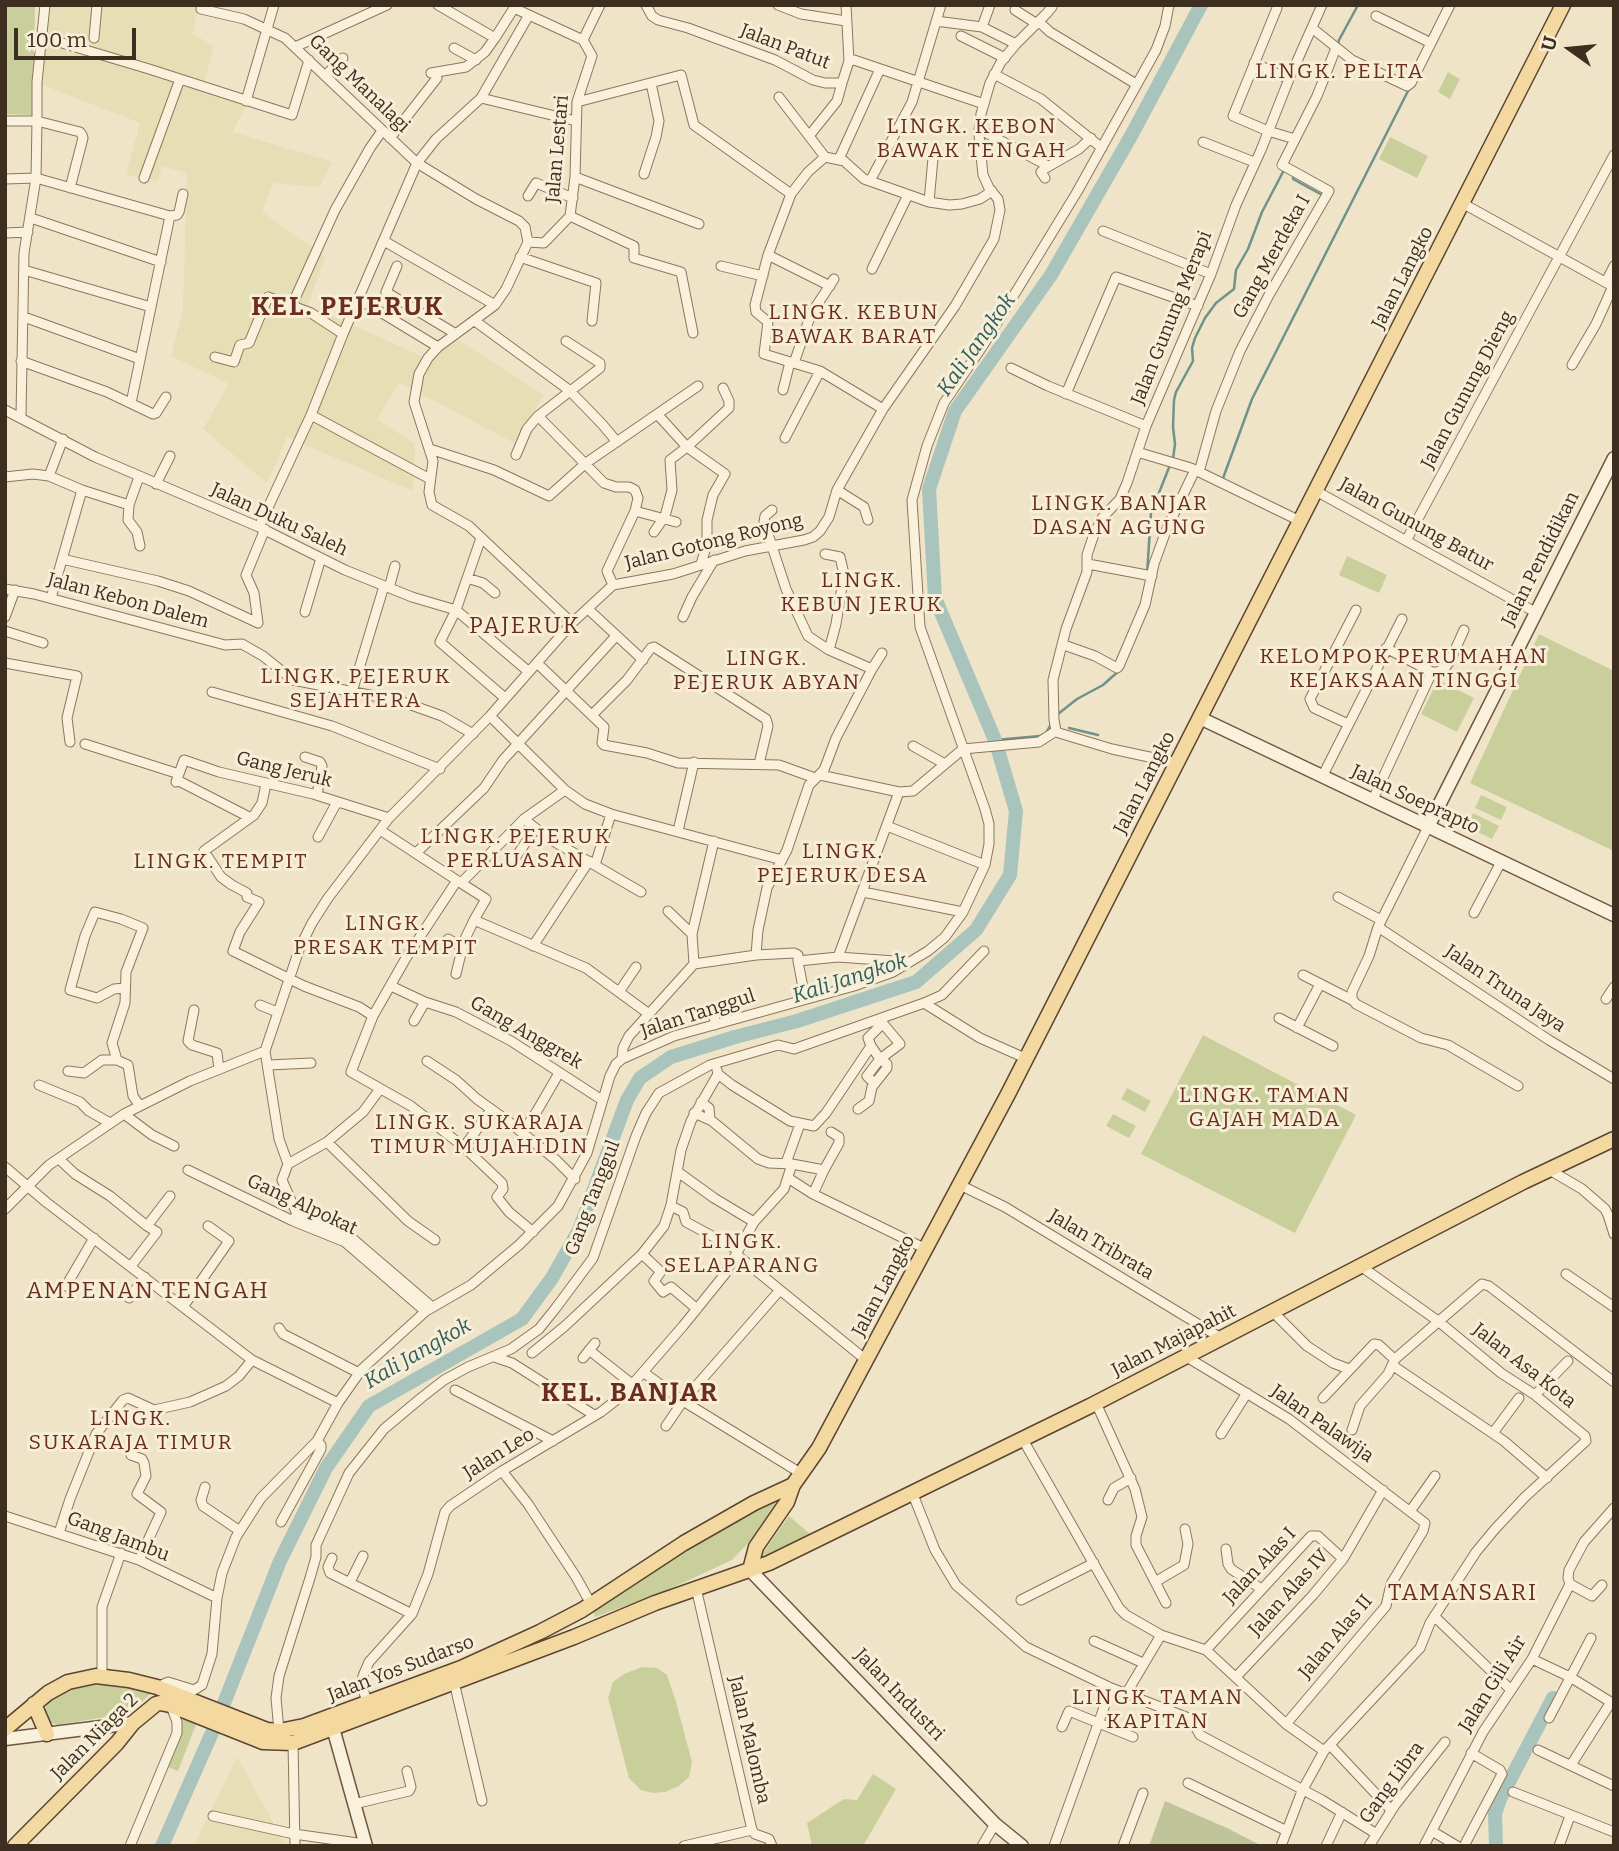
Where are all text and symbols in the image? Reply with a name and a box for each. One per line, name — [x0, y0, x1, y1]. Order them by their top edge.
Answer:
scale bar — [18, 14, 140, 58]
north arrow — [1535, 14, 1605, 84]
street label: Jalan Patut — [737, 19, 833, 75]
text: 100 m — [27, 27, 87, 53]
street label: Gang Manalagi — [304, 30, 414, 138]
text: U — [1536, 34, 1562, 53]
district label: LINGK. PELITA — [1257, 59, 1423, 85]
street label: Jalan Lestari — [542, 94, 574, 204]
district label: LINGK. KEBON BAWAK TENGAH — [878, 114, 1066, 164]
street label: Gang Merdeka I — [1228, 191, 1316, 323]
street label: Jalan Langko — [1367, 223, 1439, 333]
street label: Jalan Gunung Merapi — [1127, 228, 1217, 408]
water label: Kali Jangkok — [932, 289, 1022, 401]
district label: KEL. PEJERUK — [253, 292, 443, 324]
district label: LINGK. KEBUN BAWAK BARAT — [770, 300, 938, 350]
street label: Jalan Gunung Dieng — [1417, 307, 1519, 473]
street label: Jalan Gunung Batur — [1335, 473, 1497, 577]
street label: Jalan Duku Saleh — [207, 478, 351, 562]
street label: Jalan Pendidikan — [1497, 488, 1585, 630]
district label: LINGK. BANJAR DASAN AGUNG — [1033, 491, 1207, 541]
street label: Jalan Gotong Royong — [623, 509, 805, 575]
street label: Jalan Kebon Dalem — [45, 568, 211, 634]
district label: LINGK. KEBUN JERUK — [782, 568, 942, 618]
district label: PAJERUK — [470, 613, 580, 641]
district label: KELOMPOK PERUMAHAN KEJAKSAAN TINGGI — [1262, 644, 1546, 694]
district label: LINGK. PEJERUK ABYAN — [675, 646, 859, 696]
district label: LINGK. PEJERUK SEJAHTERA — [262, 664, 450, 714]
street label: Jalan Langko — [1109, 728, 1181, 838]
street label: Gang Jeruk — [234, 747, 334, 793]
street label: Jalan Soeprapto — [1347, 760, 1483, 840]
district label: LINGK. PEJERUK PERLUASAN — [422, 824, 610, 874]
district label: LINGK. PEJERUK DESA — [759, 839, 927, 889]
district label: LINGK. TEMPIT — [135, 849, 307, 875]
district label: LINGK. PRESAK TEMPIT — [295, 911, 477, 961]
street label: Jalan Truna Jaya — [1440, 940, 1570, 1038]
water label: Kali Jangkok — [789, 949, 911, 1009]
street label: Jalan Tanggul — [638, 985, 758, 1043]
street label: Gang Anggrek — [466, 992, 586, 1074]
district label: LINGK. TAMAN GAJAH MADA — [1180, 1083, 1350, 1133]
district label: LINGK. SUKARAJA TIMUR MUJAHIDIN — [372, 1110, 588, 1160]
street label: Gang Tanggul — [561, 1137, 625, 1259]
street label: Gang Alpokat — [243, 1170, 361, 1240]
street label: Jalan Tribrata — [1044, 1205, 1158, 1285]
district label: LINGK. SELAPARANG — [665, 1229, 819, 1279]
street label: Jalan Langko — [848, 1231, 920, 1341]
district label: AMPENAN TENGAH — [28, 1278, 268, 1306]
street label: Jalan Majapahit — [1108, 1300, 1240, 1382]
water label: Kali Jangkok — [360, 1313, 476, 1395]
street label: Jalan Asa Kota — [1468, 1319, 1580, 1413]
district label: KEL. BANJAR — [542, 1378, 718, 1410]
street label: Jalan Palawija — [1266, 1380, 1378, 1468]
district label: LINGK. SUKARAJA TIMUR — [30, 1406, 232, 1456]
street label: Jalan Leo — [459, 1423, 539, 1485]
street label: Gang Jambu — [64, 1507, 172, 1567]
street label: Jalan Alas I — [1219, 1523, 1301, 1609]
street label: Jalan Alas IV — [1244, 1545, 1334, 1641]
district label: TAMANSARI — [1389, 1580, 1537, 1608]
street label: Jalan Alas II — [1294, 1590, 1378, 1684]
street label: Jalan Yos Sudarso — [325, 1631, 477, 1707]
street label: Jalan Gili Air — [1454, 1632, 1532, 1736]
street label: Jalan Industri — [849, 1644, 949, 1746]
street label: Jalan Malomba — [723, 1674, 775, 1806]
district label: LINGK. TAMAN KAPITAN — [1073, 1685, 1243, 1735]
street label: Jalan Niaga 2 — [47, 1689, 143, 1785]
street label: Gang Libra — [1355, 1738, 1429, 1828]

